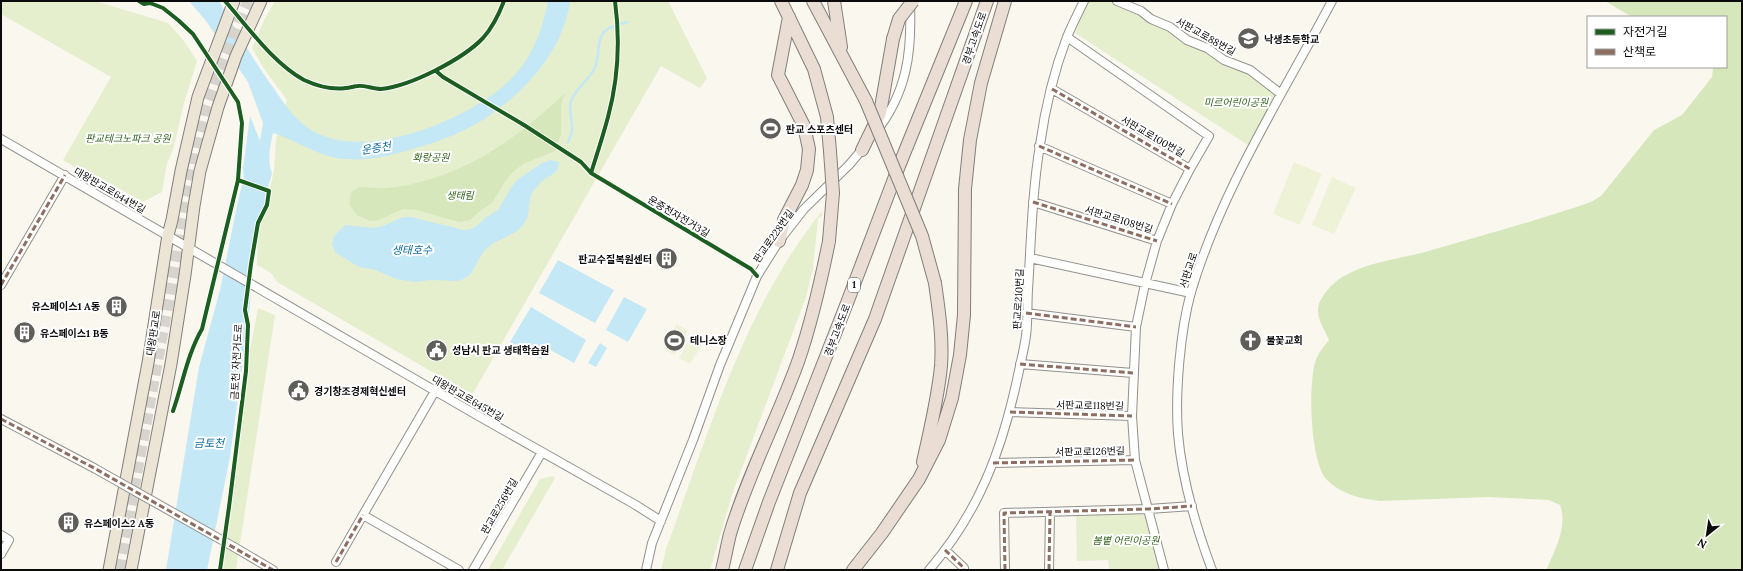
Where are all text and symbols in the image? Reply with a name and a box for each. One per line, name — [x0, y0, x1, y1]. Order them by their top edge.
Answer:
street label: 경부고속도로 — [959, 10, 990, 66]
street label: 서판교로88번길 — [1174, 15, 1238, 58]
legend — [1587, 16, 1727, 68]
text: 자전거길 — [1623, 24, 1667, 39]
school or university icon: 낙생초등학교 — [1236, 26, 1262, 52]
place label: 낙생초등학교 — [1264, 33, 1319, 46]
text: 산책로 — [1623, 44, 1656, 59]
park label: 미르어린이공원 — [1204, 96, 1269, 109]
street label: 서판교로100번길 — [1119, 113, 1187, 160]
sports icon: 판교 스포츠센터 — [758, 116, 784, 142]
place label: 판교 스포츠센터 — [786, 123, 853, 136]
park label: 판교테크노파크 공원 — [85, 132, 172, 145]
water label: 운중천 — [360, 138, 394, 157]
park label: 화랑공원 — [413, 151, 450, 164]
street label: 대왕판교로644번길 — [71, 165, 148, 216]
park label: 생태림 — [446, 189, 475, 202]
street label: 운중천자전거3길 — [645, 193, 712, 240]
street label: 서판교로108번길 — [1083, 203, 1155, 236]
street label: 판교로228번길 — [750, 207, 797, 266]
water label: 생태호수 — [392, 243, 433, 257]
building icon: 판교수질복원센터 — [654, 246, 680, 272]
street label: 서판교로 — [1177, 251, 1200, 290]
place label: 판교수질복원센터 — [578, 253, 652, 266]
street label: 판교로210번길 — [1010, 268, 1027, 330]
road number: 1 — [848, 278, 860, 292]
building icon: 유스페이스1 A동 — [103, 293, 129, 319]
place label: 유스페이스1 A동 — [31, 300, 100, 313]
street label: 경부고속도로 — [822, 302, 853, 358]
street label: 대왕판교로 — [143, 309, 164, 357]
building icon: 유스페이스1 B동 — [11, 320, 37, 346]
street label: 금토천 자전거도로 — [228, 324, 245, 400]
place label: 유스페이스1 B동 — [40, 327, 109, 340]
sports icon: 테니스장 — [662, 327, 688, 353]
church icon: 불꽃교회 — [1237, 327, 1263, 353]
place label: 테니스장 — [690, 334, 727, 347]
place label: 불꽃교회 — [1266, 334, 1303, 347]
public building icon: 성남시 판교 생태학습원 — [424, 337, 450, 363]
place label: 성남시 판교 생태학습원 — [452, 344, 549, 357]
street label: 대왕판교로645번길 — [429, 373, 506, 424]
public building icon: 경기창조경제혁신센터 — [285, 378, 311, 404]
place label: 경기창조경제혁신센터 — [314, 385, 406, 398]
street label: 서판교로118번길 — [1056, 398, 1124, 413]
water label: 금토천 — [194, 436, 226, 450]
street label: 서판교로126번길 — [1055, 444, 1125, 459]
street label: 판교로256번길 — [478, 476, 521, 537]
building icon: 유스페이스2 A동 — [55, 510, 81, 536]
north arrow — [1687, 515, 1727, 555]
place label: 유스페이스2 A동 — [84, 517, 154, 530]
park label: 봄볕 어린이공원 — [1092, 534, 1160, 547]
text: N — [1694, 535, 1709, 552]

